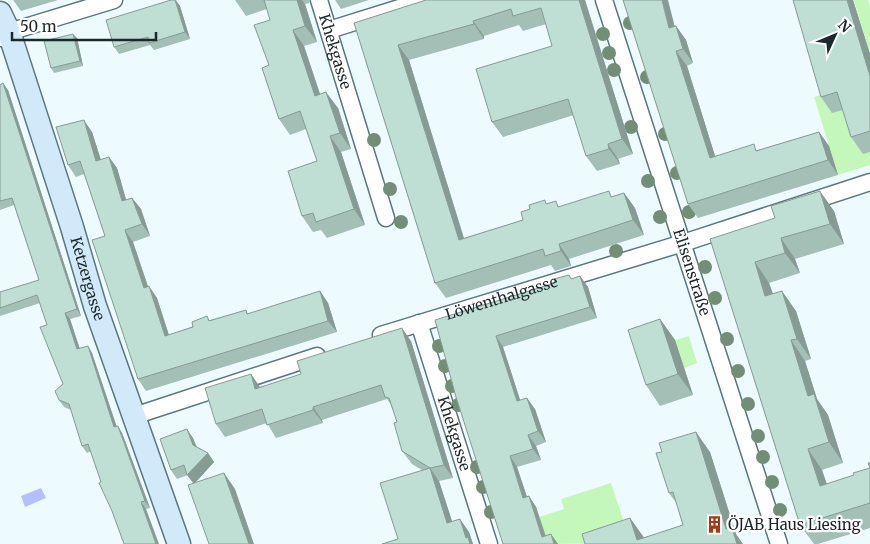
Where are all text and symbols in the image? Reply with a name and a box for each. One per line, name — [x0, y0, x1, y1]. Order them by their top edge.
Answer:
scale bar — [12, 10, 156, 42]
north arrow — [810, 10, 860, 60]
street label: Khekgasse — [315, 12, 356, 91]
text: N — [834, 16, 855, 36]
text: 50 m — [20, 17, 57, 36]
street label: Elisenstraße — [669, 226, 715, 318]
street label: Ketzergasse — [66, 235, 109, 323]
street label: Löwenthalgasse — [443, 272, 560, 324]
street label: Khekgasse — [434, 394, 475, 473]
place label: ÖJAB Haus Liesing — [728, 514, 861, 534]
building icon: ÖJAB Haus Liesing — [704, 515, 724, 535]

